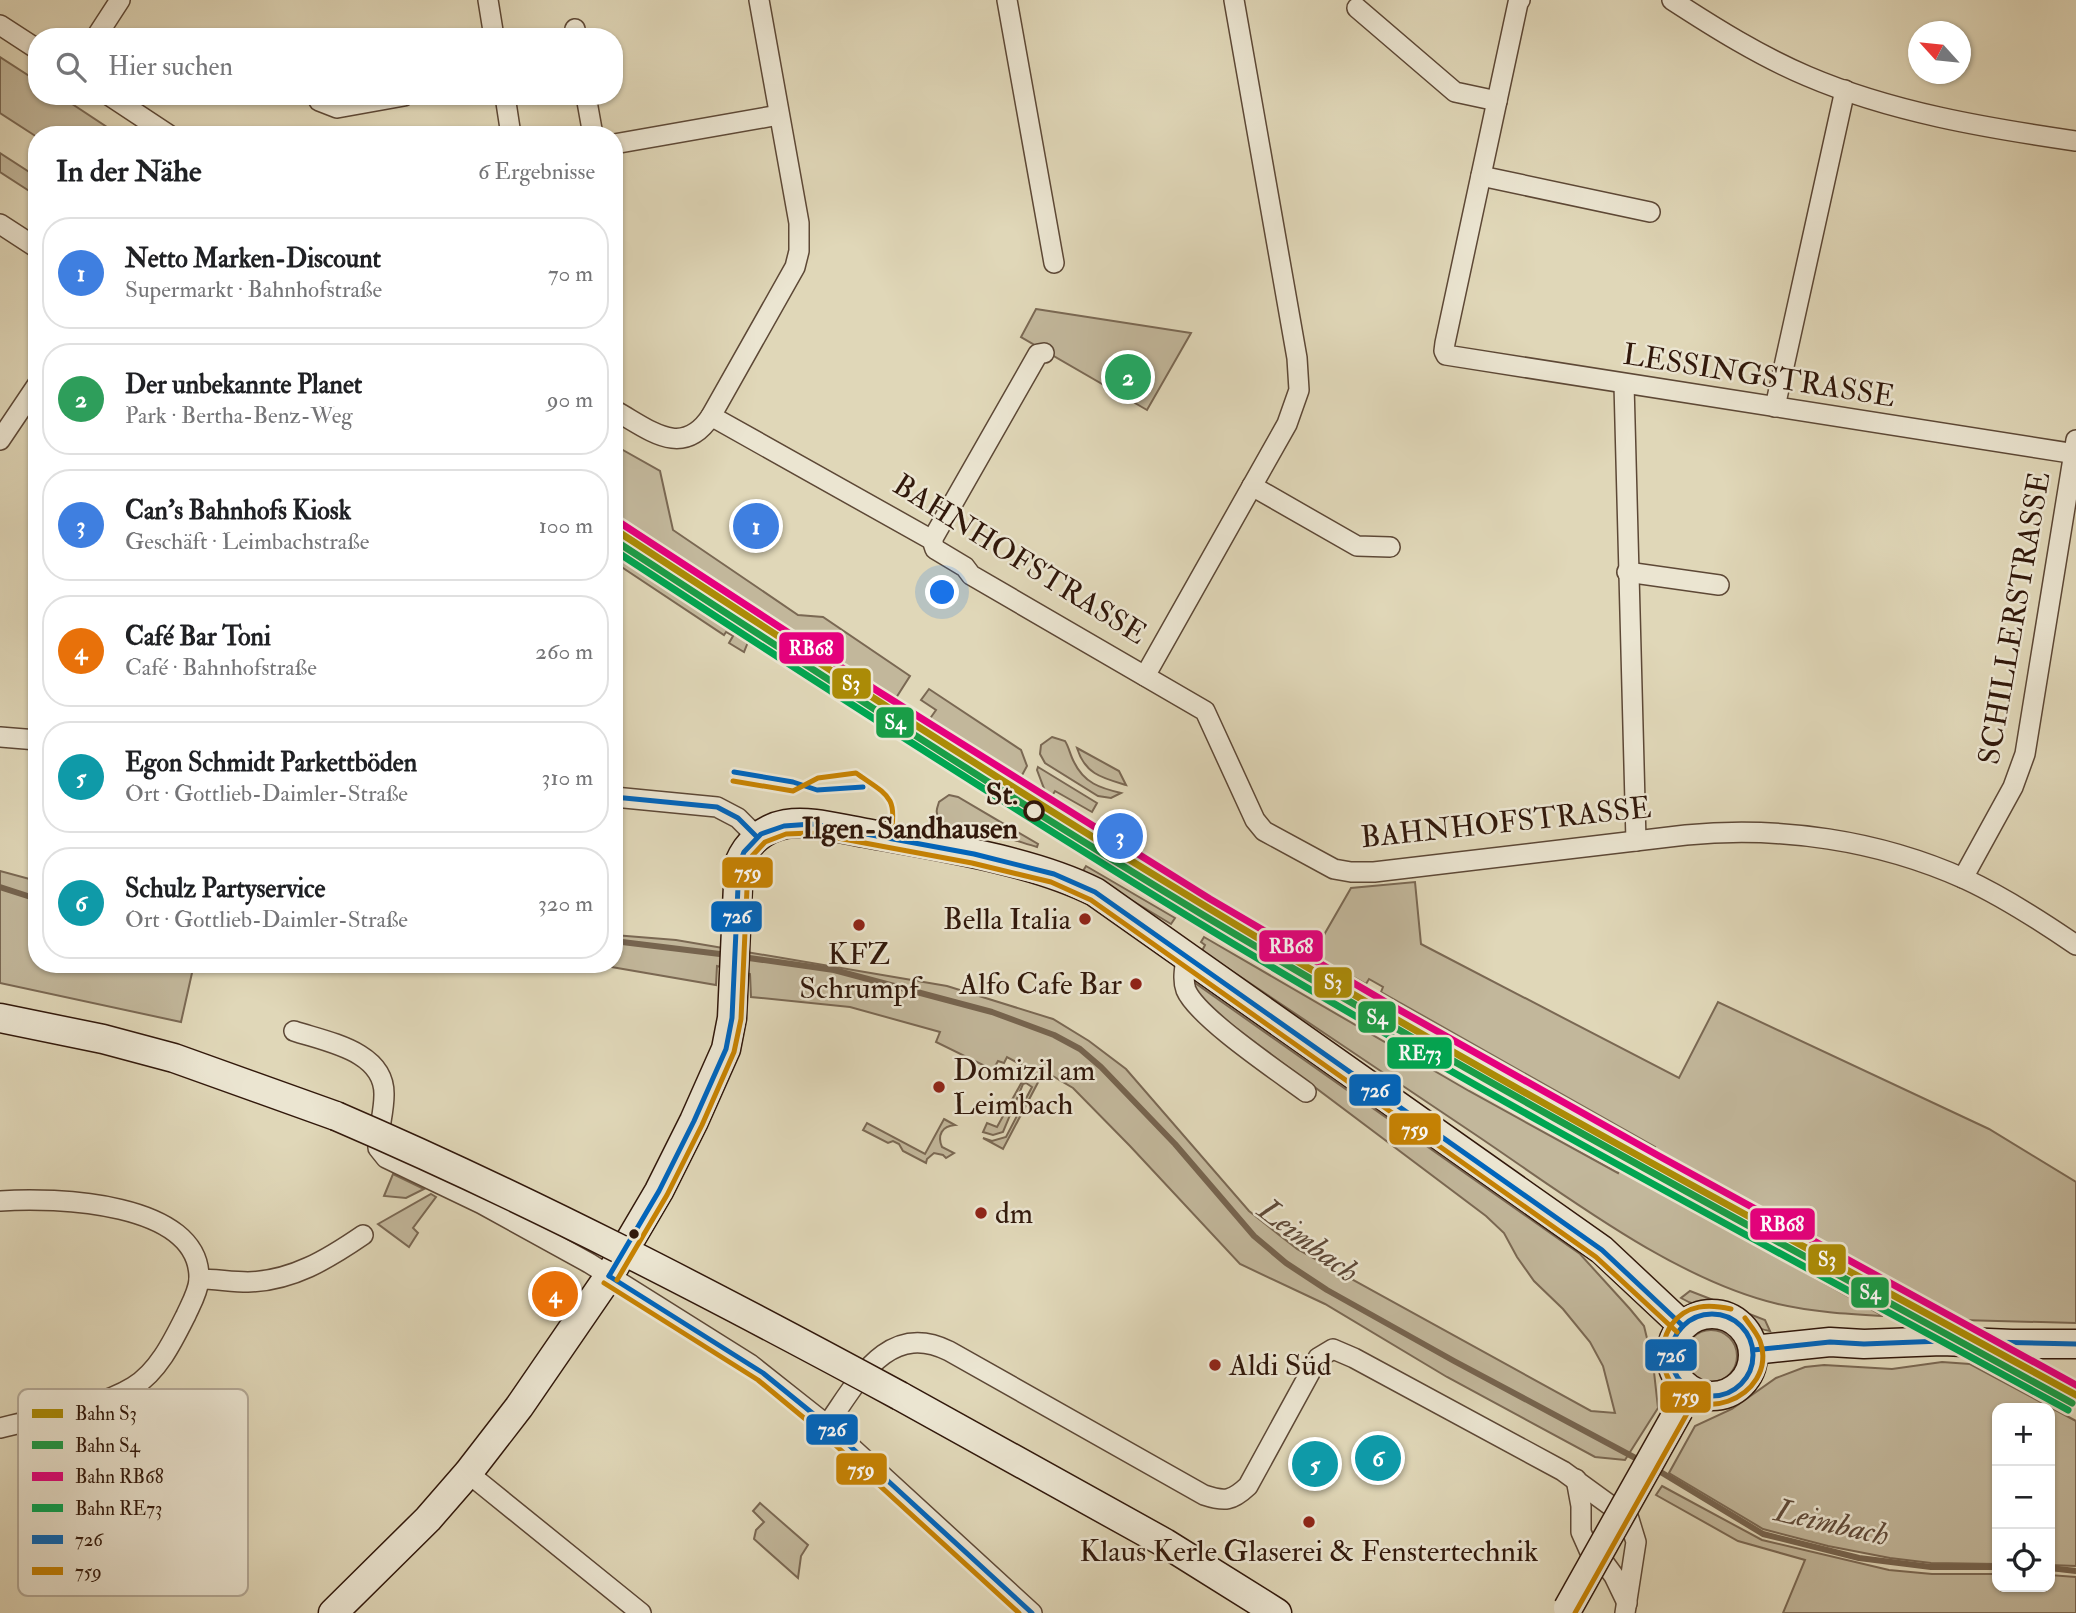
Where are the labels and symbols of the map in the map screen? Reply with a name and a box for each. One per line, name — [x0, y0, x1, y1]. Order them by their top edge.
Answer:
north arrow — [1908, 21, 1971, 84]
street label: LESSINGSTRASSE — [1620, 336, 1898, 415]
pin: 2 — [1105, 351, 1151, 403]
street label: BAHNHOFSTRASSE — [886, 466, 1153, 652]
street label: SCHILLERSTRASSE — [1971, 469, 2058, 767]
pin: 1 — [733, 500, 779, 552]
your location — [925, 575, 959, 609]
line badge: RB68 — [778, 631, 845, 665]
text: RB68 — [789, 637, 833, 661]
line badge: S3 — [831, 667, 872, 700]
text: S3 — [842, 672, 860, 696]
line badge: S4 — [875, 706, 915, 739]
text: S4 — [885, 711, 907, 735]
place label: St. Ilgen-Sandhausen — [802, 776, 1019, 847]
street label: BAHNHOFSTRASSE — [1359, 789, 1653, 856]
marker: St. Ilgen-Sandhausen — [1024, 801, 1044, 821]
pin: 3 — [1097, 810, 1143, 862]
line badge: 759 — [721, 856, 774, 889]
text: 759 — [735, 861, 761, 885]
line badge: 726 — [710, 900, 763, 933]
place label: Bella Italia — [943, 901, 1072, 938]
text: 726 — [723, 905, 752, 929]
marker: Bella Italia — [1077, 911, 1093, 927]
marker: KFZ Schrumpf — [851, 917, 867, 933]
line badge: RB68 — [1258, 929, 1324, 963]
text: RB68 — [1269, 935, 1313, 959]
place label: KFZ Schrumpf — [799, 936, 923, 1007]
place label: Alfo Cafe Bar — [958, 966, 1122, 1003]
line badge: S3 — [1313, 966, 1353, 999]
text: S3 — [1324, 971, 1342, 995]
marker: Alfo Cafe Bar — [1128, 976, 1144, 992]
line badge: S4 — [1357, 1000, 1397, 1034]
text: S4 — [1367, 1006, 1389, 1030]
line badge: RE73 — [1386, 1036, 1453, 1070]
text: RE73 — [1398, 1042, 1442, 1066]
place label: Domizil am Leimbach — [953, 1052, 1095, 1123]
line badge: 726 — [1348, 1073, 1402, 1107]
marker: Domizil am Leimbach — [931, 1079, 947, 1095]
text: 726 — [1361, 1079, 1390, 1103]
line badge: 759 — [1388, 1112, 1442, 1146]
text: 759 — [1402, 1118, 1428, 1142]
water label: Leimbach — [1248, 1189, 1367, 1292]
place label: dm — [995, 1195, 1033, 1232]
marker: dm — [973, 1205, 989, 1221]
line badge: RB68 — [1749, 1207, 1816, 1241]
text: RB68 — [1760, 1213, 1804, 1237]
unlabelled marker — [627, 1227, 641, 1241]
line badge: S3 — [1807, 1243, 1847, 1276]
text: S3 — [1818, 1248, 1836, 1272]
pin: 4 — [532, 1268, 578, 1320]
line badge: S4 — [1850, 1276, 1890, 1309]
text: S4 — [1860, 1281, 1882, 1305]
line badge: 726 — [1644, 1338, 1698, 1372]
text: 726 — [1657, 1344, 1686, 1368]
place label: Aldi Süd — [1228, 1347, 1332, 1384]
marker: Aldi Süd — [1207, 1357, 1223, 1373]
line badge: 759 — [1659, 1380, 1712, 1414]
text: 759 — [1673, 1385, 1699, 1409]
legend — [18, 1389, 248, 1596]
text: Bahn S3 — [75, 1402, 137, 1426]
line badge: 726 — [805, 1413, 859, 1446]
text: 726 — [818, 1418, 847, 1442]
pin: 6 — [1355, 1432, 1401, 1484]
text: Bahn S4 — [75, 1434, 141, 1458]
pin: 5 — [1292, 1438, 1338, 1490]
line badge: 759 — [835, 1452, 888, 1486]
text: 759 — [848, 1458, 874, 1482]
text: Bahn RB68 — [75, 1465, 164, 1489]
water label: Leimbach — [1769, 1490, 1893, 1556]
text: Bahn RE73 — [75, 1497, 162, 1521]
marker: Klaus Kerle Glaserei & Fenstertechnik — [1301, 1514, 1317, 1530]
text: 726 — [75, 1528, 104, 1552]
place label: Klaus Kerle Glaserei & Fenstertechnik — [1080, 1533, 1538, 1570]
text: 759 — [75, 1560, 102, 1584]

